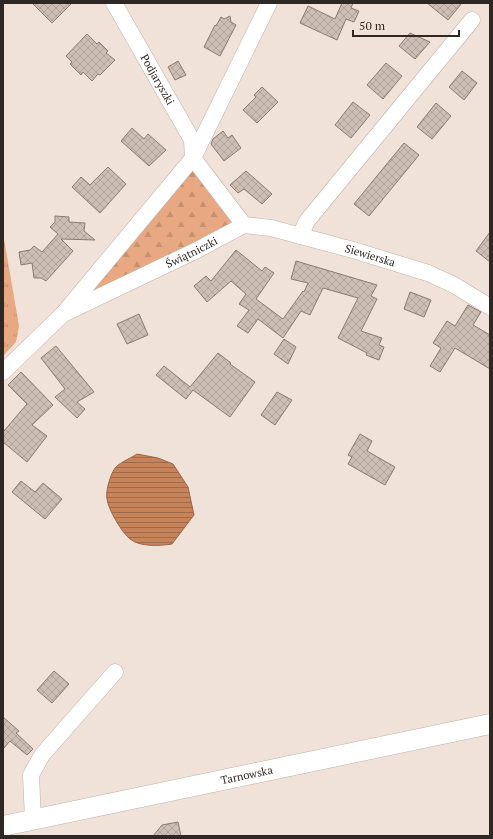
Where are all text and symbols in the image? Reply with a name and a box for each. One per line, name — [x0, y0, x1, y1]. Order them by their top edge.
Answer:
scale bar — [353, 12, 459, 38]
text: 50 m — [359, 18, 386, 33]
street label: Podjaryszki — [138, 52, 178, 107]
street label: Świątniczki — [163, 233, 220, 271]
street label: Siewierska — [343, 241, 397, 270]
street label: Tarnowska — [219, 763, 274, 787]

